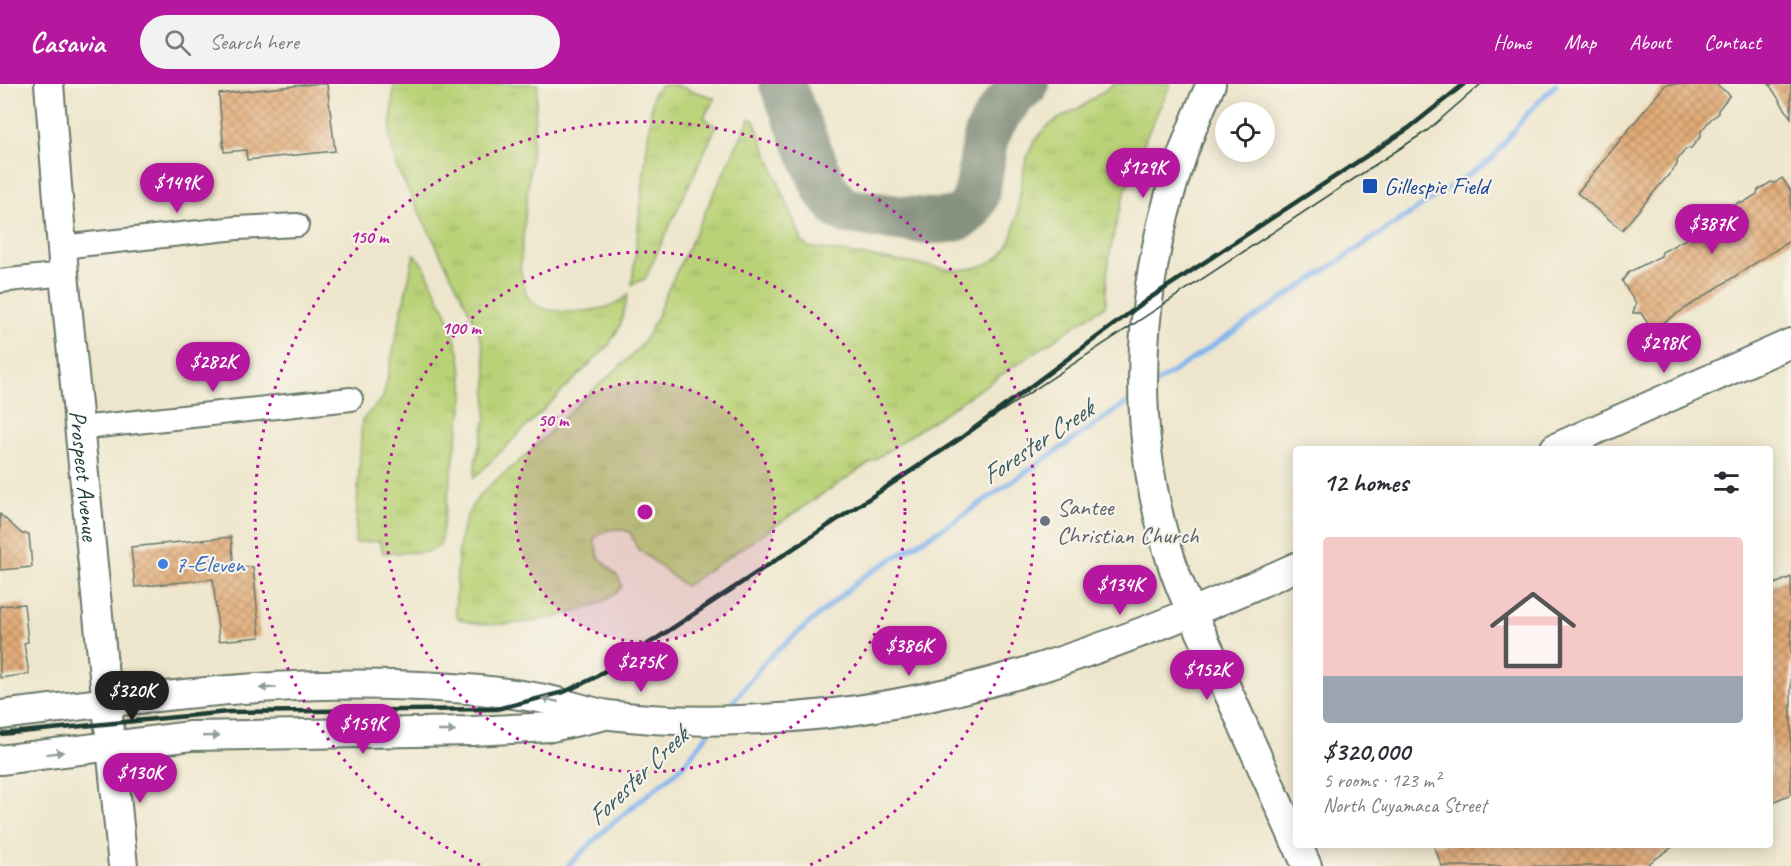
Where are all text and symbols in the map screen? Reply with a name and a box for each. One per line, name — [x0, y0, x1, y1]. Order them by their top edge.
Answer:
search box — [140, 15, 560, 69]
text: Casavia — [30, 25, 104, 60]
icon: search — [161, 26, 194, 59]
text: Search here — [209, 28, 299, 56]
text: Home — [1493, 29, 1531, 55]
text: Map — [1564, 29, 1596, 55]
text: About — [1629, 29, 1671, 55]
text: Contact — [1704, 29, 1761, 55]
map controls — [1215, 102, 1275, 162]
button: locate — [1215, 102, 1275, 162]
pin: $129K — [1101, 148, 1185, 199]
text: $129K — [1120, 155, 1166, 180]
pin: $149K — [135, 163, 219, 214]
text: $149K — [154, 170, 200, 195]
place label: Gillespie Field — [1384, 171, 1492, 201]
marker: Gillespie Field — [1361, 177, 1379, 195]
pin: $387K — [1670, 204, 1754, 255]
text: $387K — [1689, 211, 1735, 236]
text: 150 m — [350, 226, 390, 248]
text: 100 m — [442, 317, 482, 339]
pin: $298K — [1622, 323, 1706, 374]
text: $298K — [1641, 330, 1687, 355]
pin: $282K — [171, 342, 255, 393]
text: $282K — [190, 349, 236, 374]
water label: Forester Creek — [975, 390, 1104, 492]
street label: Prospect Avenue — [63, 409, 106, 544]
text: 50 m — [538, 409, 570, 431]
text: 12 homes — [1323, 466, 1408, 499]
icon: filters — [1710, 466, 1743, 499]
place label: Santee Christian Church — [1057, 492, 1200, 550]
centre of rings — [635, 502, 655, 522]
marker: Santee Christian Church — [1038, 514, 1052, 528]
place label: 7-Eleven — [175, 549, 246, 579]
marker: 7-Eleven — [156, 557, 170, 571]
pin: $134K — [1078, 565, 1162, 616]
text: $134K — [1097, 572, 1143, 597]
icon: home — [1479, 576, 1587, 684]
pin: $386K — [867, 626, 951, 677]
text: $386K — [886, 633, 932, 658]
pin: $275K — [599, 642, 683, 693]
text: $275K — [618, 649, 664, 674]
pin: $152K — [1165, 650, 1249, 701]
text: $152K — [1184, 657, 1230, 682]
pin: $320K — [90, 671, 174, 722]
text: $320K — [109, 678, 155, 703]
one-way arrow — [258, 684, 277, 693]
one-way arrow — [540, 695, 559, 704]
pin: $159K — [321, 704, 405, 755]
text: $159K — [340, 711, 386, 736]
water label: Forester Creek — [580, 716, 699, 833]
one-way arrow — [438, 727, 457, 736]
one-way arrow — [201, 731, 220, 740]
text: $320,000 — [1323, 735, 1410, 768]
one-way arrow — [46, 748, 65, 758]
pin: $130K — [98, 753, 182, 804]
text: $130K — [117, 760, 163, 785]
text: 5 rooms · 123 m² — [1323, 768, 1440, 793]
text: North Cuyamaca Street — [1323, 793, 1487, 818]

